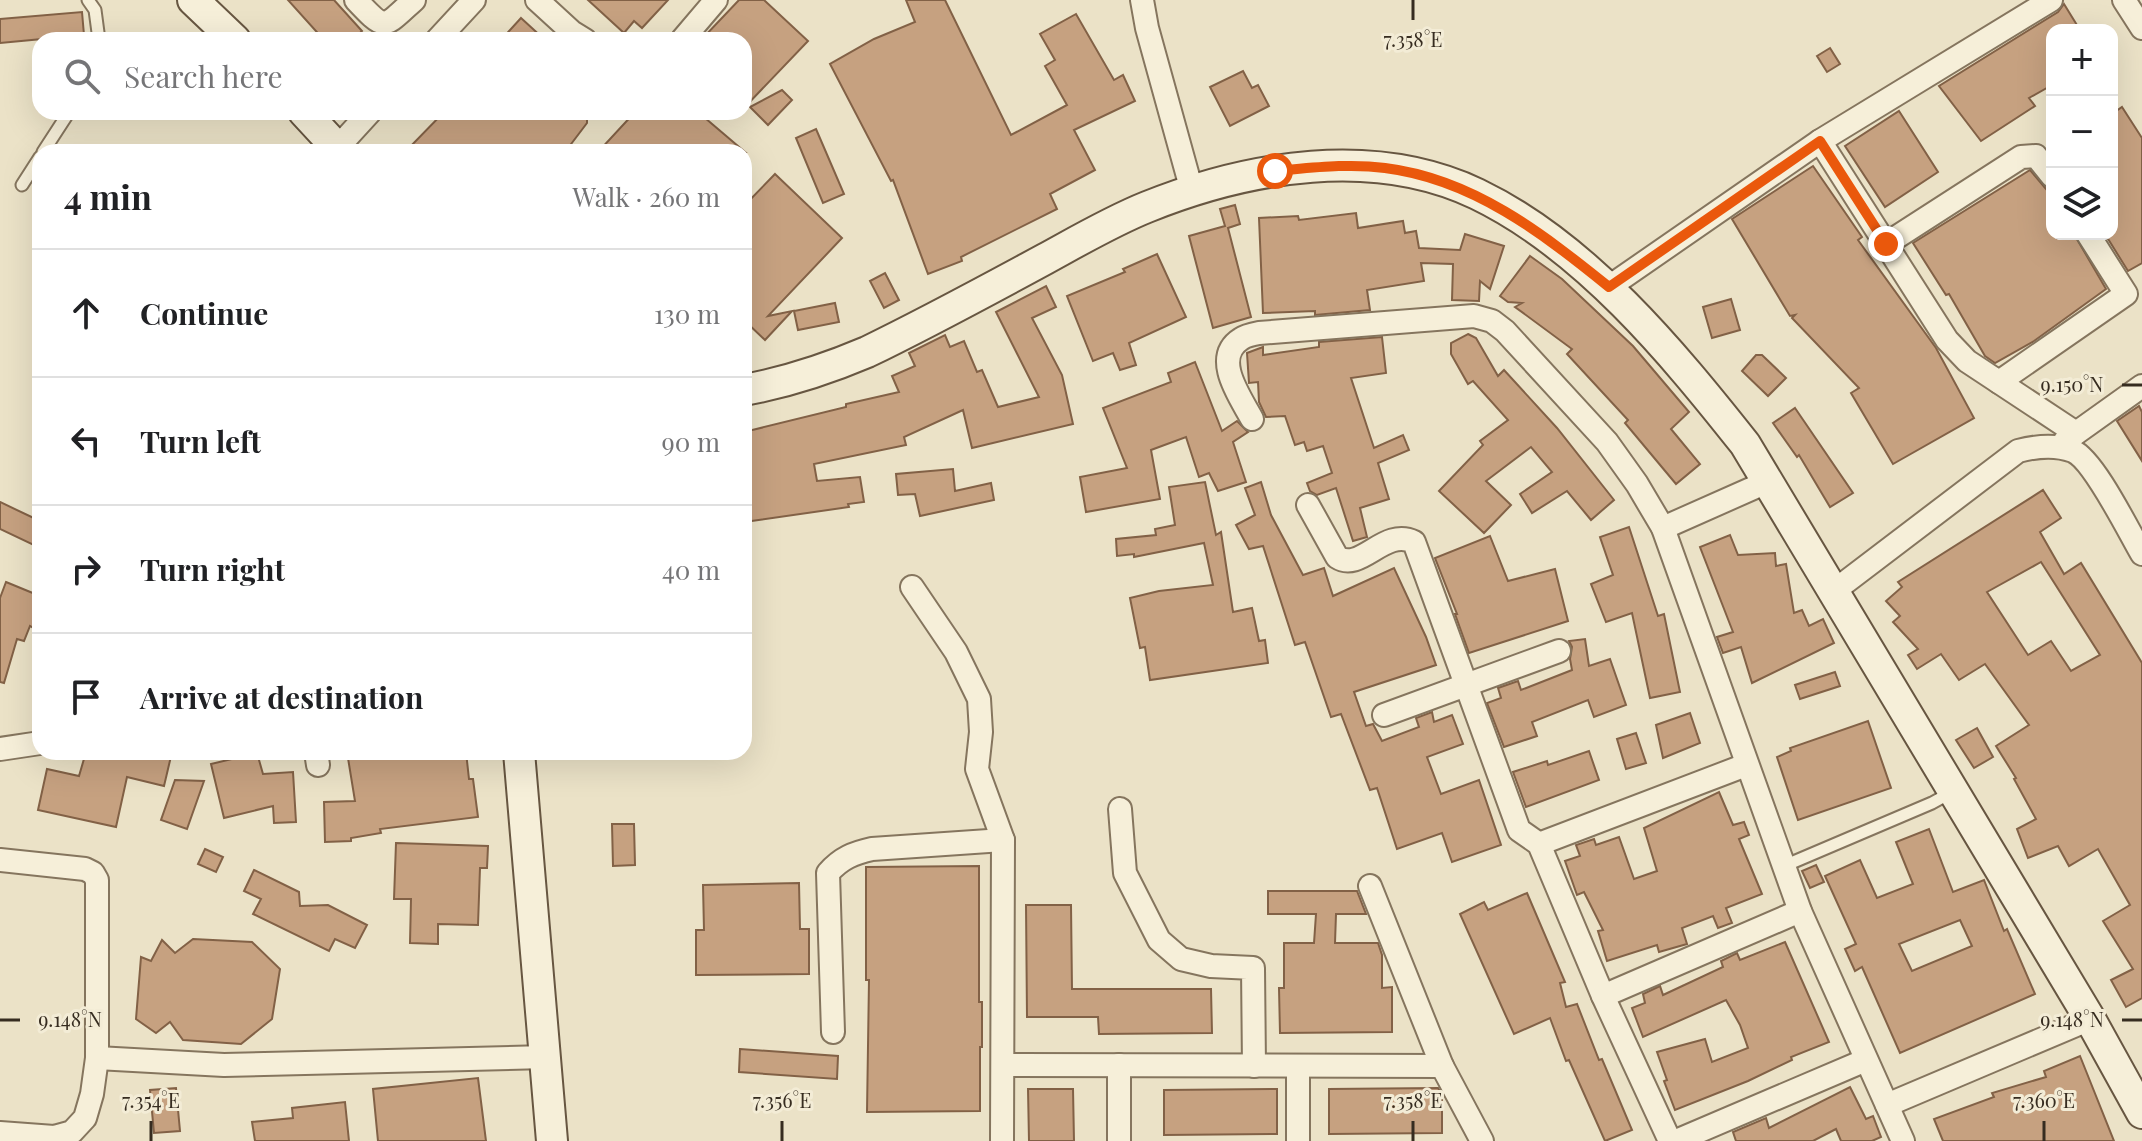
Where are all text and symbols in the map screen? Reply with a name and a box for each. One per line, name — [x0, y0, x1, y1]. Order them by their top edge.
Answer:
map controls — [2046, 24, 2118, 240]
button: + — [2046, 24, 2118, 96]
text: 7.358°E — [1384, 25, 1442, 52]
search box — [32, 32, 752, 120]
icon: search — [60, 54, 104, 98]
text: Search here — [124, 56, 283, 96]
button: − — [2046, 96, 2118, 168]
route start — [1257, 153, 1293, 189]
button: layers — [2046, 168, 2118, 240]
text: 4 min — [64, 173, 152, 219]
text: Walk · 260 m — [573, 179, 720, 214]
route end — [1868, 226, 1904, 262]
icon: ahead — [64, 291, 108, 335]
text: Continue — [140, 293, 268, 333]
text: 130 m — [654, 296, 720, 331]
text: 9.150°N — [2041, 370, 2103, 397]
icon: left — [64, 419, 108, 463]
text: Turn left — [140, 421, 261, 461]
text: 90 m — [662, 424, 720, 459]
icon: right — [64, 547, 108, 591]
text: Turn right — [140, 549, 285, 589]
text: 40 m — [662, 552, 720, 587]
icon: arrive — [64, 675, 108, 719]
text: Arrive at destination — [140, 677, 423, 717]
text: 9.148°N — [38, 1005, 102, 1032]
text: 9.148°N — [2040, 1005, 2104, 1032]
text: 7.354°E — [122, 1086, 180, 1113]
text: 7.356°E — [753, 1086, 811, 1113]
text: 7.358°E — [1384, 1086, 1442, 1113]
text: 7.360°E — [2013, 1086, 2075, 1113]

